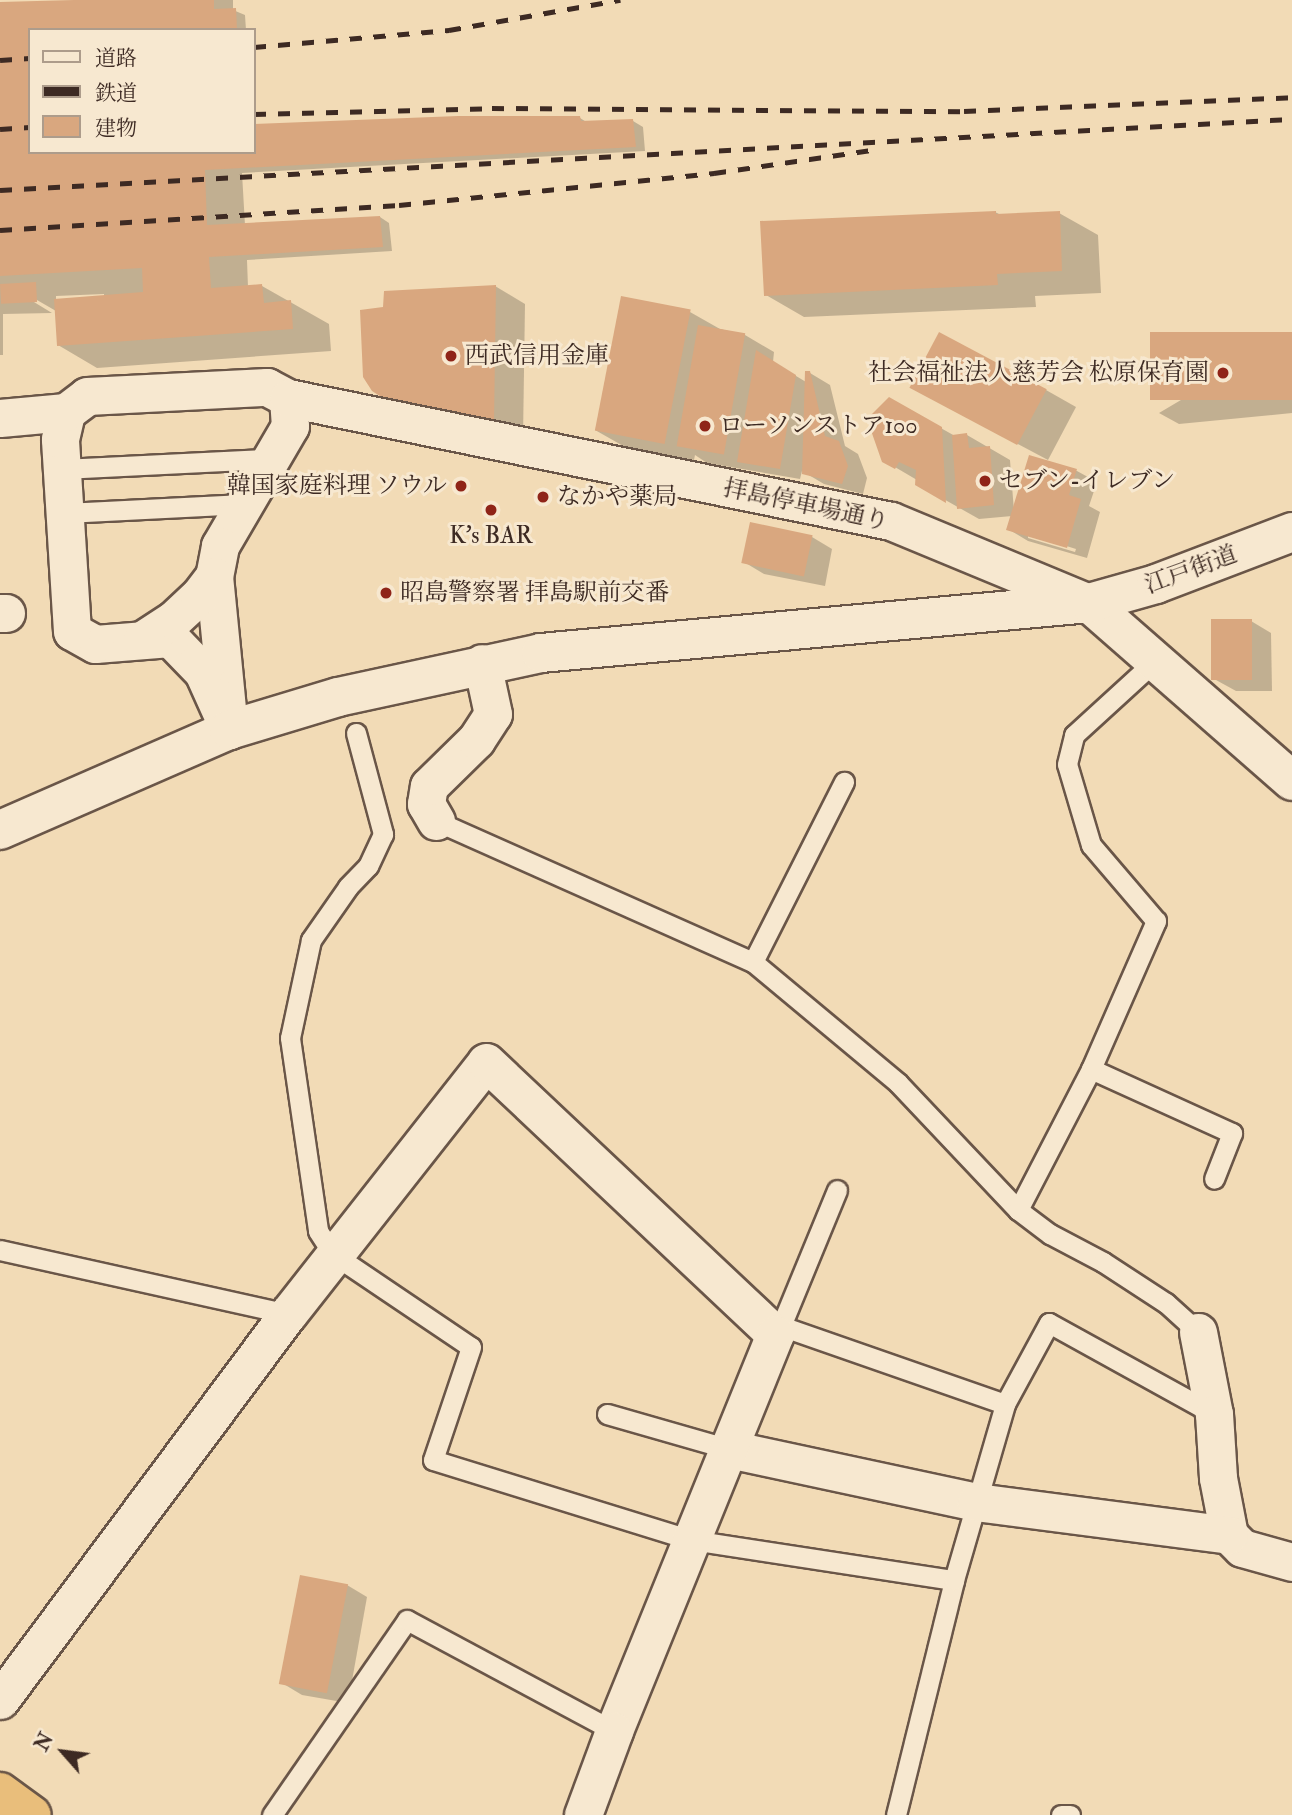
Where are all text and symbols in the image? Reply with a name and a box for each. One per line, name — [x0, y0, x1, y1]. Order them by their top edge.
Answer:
legend — [28, 28, 256, 154]
text: 道路 — [95, 45, 137, 72]
text: 鉄道 — [95, 80, 137, 107]
text: 建物 — [95, 115, 137, 142]
place label: 西武信用金庫 — [465, 342, 609, 370]
marker: 西武信用金庫 — [443, 348, 459, 364]
place label: 社会福祉法人慈芳会 松原保育園 — [868, 359, 1209, 387]
marker: 社会福祉法人慈芳会 松原保育園 — [1215, 365, 1231, 381]
place label: ローソンストア100 — [719, 412, 920, 440]
marker: ローソンストア100 — [697, 418, 713, 434]
place label: セブン-イレブン — [999, 467, 1177, 495]
place label: 韓国家庭料理 ソウル — [226, 472, 447, 500]
street label: 拝島停車場通り — [721, 473, 891, 537]
marker: セブン-イレブン — [977, 473, 993, 489]
marker: 韓国家庭料理 ソウル — [453, 478, 469, 494]
place label: なかや薬局 — [557, 483, 677, 511]
marker: なかや薬局 — [535, 489, 551, 505]
marker: K's BAR — [483, 502, 499, 518]
place label: K's BAR — [449, 522, 533, 550]
street label: 江戸街道 — [1141, 540, 1241, 600]
place label: 昭島警察署 拝島駅前交番 — [400, 579, 669, 607]
marker: 昭島警察署 拝島駅前交番 — [378, 585, 394, 601]
north arrow — [28, 1717, 98, 1787]
text: N — [30, 1729, 59, 1755]

